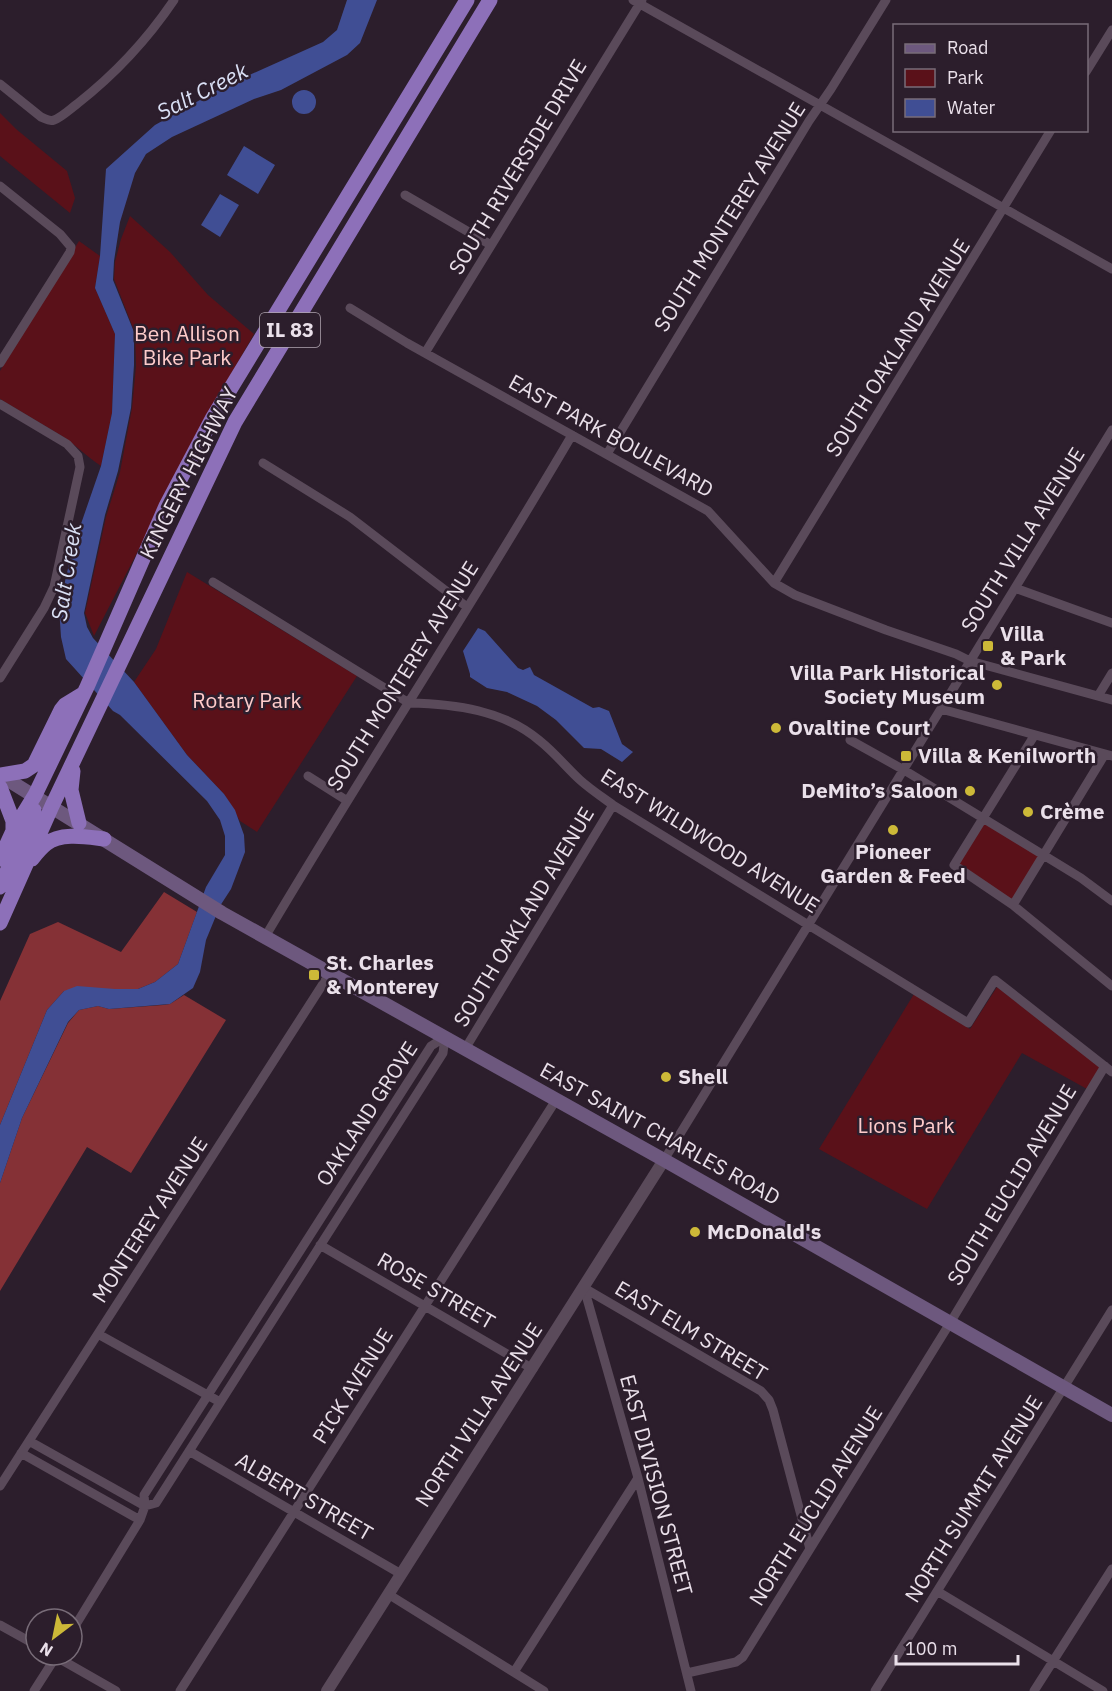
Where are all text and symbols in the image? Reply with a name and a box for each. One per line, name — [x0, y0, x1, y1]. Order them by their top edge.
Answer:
legend — [893, 24, 1088, 132]
text: Road — [947, 36, 988, 59]
street label: SOUTH RIVERSIDE DRIVE — [442, 54, 593, 279]
water label: Salt Creek — [151, 55, 253, 126]
text: Park — [947, 66, 984, 89]
street label: SOUTH MONTEREY AVENUE — [647, 96, 811, 337]
text: Water — [947, 96, 996, 119]
street label: SOUTH OAKLAND AVENUE — [819, 233, 976, 462]
road number: IL 83 — [260, 313, 320, 347]
park label: Ben Allison Bike Park — [134, 319, 240, 371]
street label: EAST PARK BOULEVARD — [504, 367, 719, 503]
street label: KINGERY HIGHWAY — [133, 381, 244, 563]
street label: SOUTH VILLA AVENUE — [954, 442, 1090, 637]
water label: Salt Creek — [43, 520, 88, 623]
street label: SOUTH MONTEREY AVENUE — [320, 555, 484, 796]
place label: Villa & Park — [1000, 619, 1067, 671]
marker: Villa & Park — [981, 639, 995, 653]
place label: Villa Park Historical Society Museum — [790, 658, 985, 710]
marker: Villa Park Historical Society Museum — [990, 678, 1004, 692]
park label: Rotary Park — [192, 686, 302, 714]
place label: Ovaltine Court — [788, 713, 930, 741]
marker: Ovaltine Court — [769, 721, 783, 735]
place label: Villa & Kenilworth — [918, 741, 1096, 769]
marker: Villa & Kenilworth — [899, 749, 913, 763]
street label: EAST WILDWOOD AVENUE — [596, 761, 825, 919]
place label: DeMito’s Saloon — [801, 776, 958, 804]
marker: DeMito’s Saloon — [963, 784, 977, 798]
place label: Crème — [1040, 797, 1105, 825]
street label: SOUTH OAKLAND AVENUE — [446, 801, 600, 1032]
marker: Crème — [1021, 805, 1035, 819]
marker: Pioneer Garden & Feed — [886, 823, 900, 837]
place label: Pioneer Garden & Feed — [820, 837, 966, 889]
place label: St. Charles & Monterey — [326, 948, 439, 1000]
marker: St. Charles & Monterey — [307, 968, 321, 982]
street label: OAKLAND GROVE — [309, 1036, 423, 1191]
street label: EAST SAINT CHARLES ROAD — [535, 1055, 786, 1211]
place label: Shell — [678, 1062, 728, 1090]
marker: Shell — [659, 1070, 673, 1084]
street label: SOUTH EUCLID AVENUE — [940, 1079, 1082, 1290]
park label: Lions Park — [857, 1111, 955, 1139]
street label: MONTEREY AVENUE — [85, 1131, 213, 1308]
place label: McDonald's — [707, 1217, 821, 1245]
marker: McDonald's — [688, 1225, 702, 1239]
street label: ROSE STREET — [373, 1245, 500, 1335]
street label: EAST ELM STREET — [610, 1274, 773, 1387]
street label: NORTH VILLA AVENUE — [408, 1317, 548, 1512]
street label: PICK AVENUE — [305, 1322, 399, 1449]
street label: EAST DIVISION STREET — [614, 1371, 700, 1598]
street label: NORTH SUMMIT AVENUE — [898, 1390, 1048, 1607]
street label: NORTH EUCLID AVENUE — [742, 1400, 888, 1611]
street label: ALBERT STREET — [231, 1446, 378, 1547]
north arrow — [24, 1607, 84, 1667]
scale bar — [896, 1628, 1018, 1666]
text: 100 m — [905, 1637, 957, 1660]
text: N — [36, 1638, 56, 1661]

